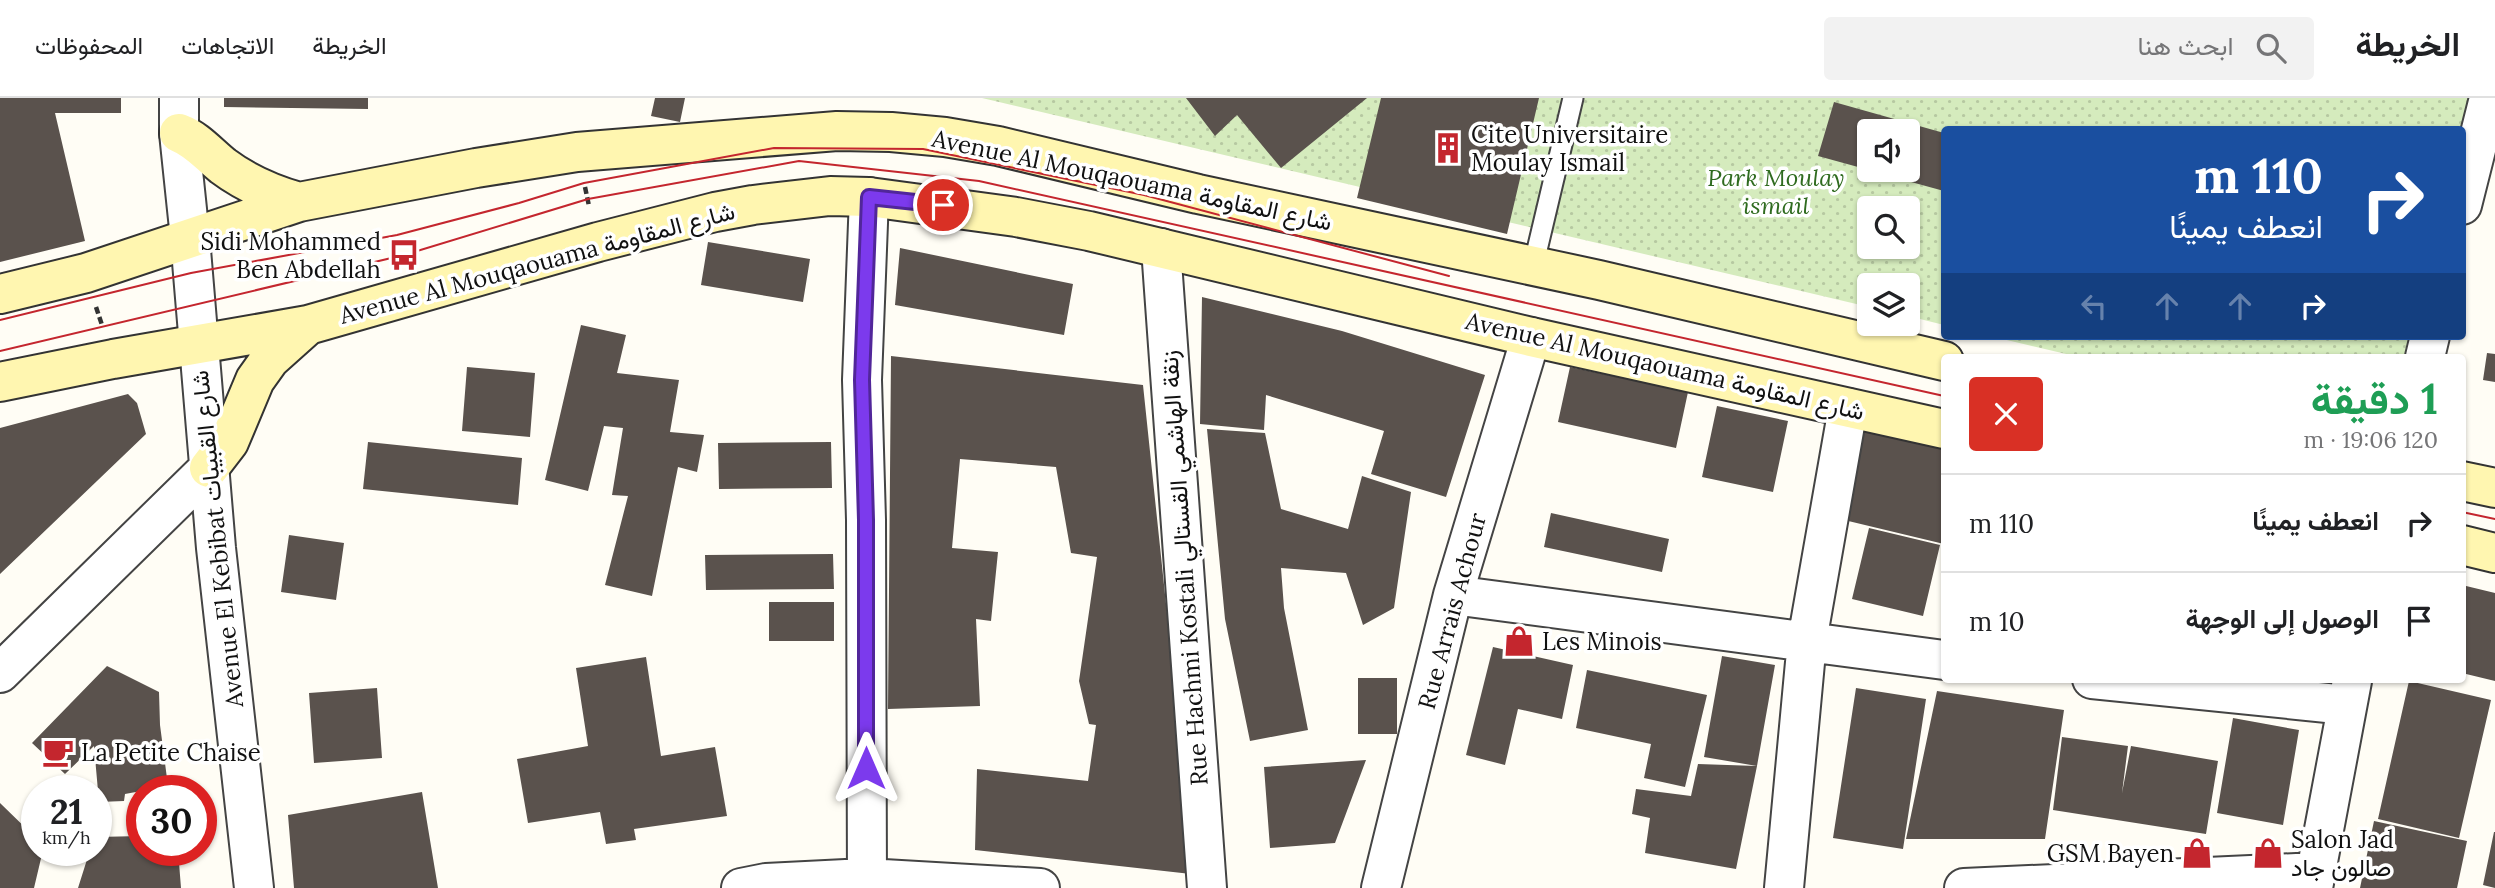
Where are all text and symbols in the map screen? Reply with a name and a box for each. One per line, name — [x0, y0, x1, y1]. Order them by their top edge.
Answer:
search box — [1824, 17, 2314, 80]
text: الخريطة — [2356, 23, 2460, 65]
text: ابحث هنا — [2137, 29, 2234, 62]
icon: search — [2252, 29, 2290, 67]
text: المحفوظات — [35, 30, 143, 61]
text: الاتجاهات — [181, 30, 274, 61]
text: الخريطة — [312, 30, 387, 61]
place label: Cite Universitaire Moulay Ismail — [1471, 119, 1668, 178]
map controls — [1857, 119, 1920, 336]
button: sound — [1857, 119, 1920, 182]
street label: Avenue Al Mouqaouama شارع المقاومة — [928, 122, 1335, 239]
building icon: Cite Universitaire Moulay Ismail — [1431, 131, 1465, 165]
text: 110 m — [2194, 144, 2323, 206]
icon: right — [2347, 154, 2438, 245]
park label: Park Moulay ismail — [1707, 162, 1845, 221]
pin — [913, 175, 973, 235]
icon: arrive — [924, 186, 962, 224]
street label: Avenue Al Mouqaouama شارع المقاومة — [335, 195, 738, 332]
button: search — [1857, 196, 1920, 259]
text: انعطف يمينًا — [2169, 206, 2323, 247]
place label: Sidi Mohammed Ben Abdellah — [201, 226, 381, 285]
bus stop icon: Sidi Mohammed Ben Abdellah — [387, 238, 421, 272]
button: layers — [1857, 273, 1920, 336]
icon: left — [2075, 287, 2113, 325]
icon: ahead — [2148, 287, 2186, 325]
icon: ahead — [2221, 287, 2259, 325]
icon: right — [2294, 287, 2332, 325]
street label: Avenue Al Mouqaouama شارع المقاومة — [1462, 305, 1867, 428]
street label: Rue Hachmi Kostali زنقة الهاشمي القستالي — [1153, 349, 1219, 787]
street label: Avenue El Kebibat شارع القبيبات — [184, 369, 251, 710]
text: 1 دقيقة — [2311, 372, 2438, 426]
button: close — [1969, 377, 2043, 451]
text: 120 m · 19:06 — [2304, 425, 2438, 454]
text: انعطف يمينًا — [2252, 504, 2379, 537]
icon: right — [2400, 504, 2438, 542]
text: 110 m — [1969, 507, 2034, 540]
street label: Rue Arrais Achour — [1411, 509, 1493, 712]
text: الوصول إلى الوجهة — [2186, 602, 2379, 635]
icon: arrive — [2400, 602, 2438, 640]
text: 10 m — [1969, 605, 2025, 638]
shop icon: Les Minois — [1502, 624, 1536, 658]
place label: Les Minois — [1542, 626, 1662, 657]
position arrow — [829, 731, 903, 805]
cafe icon: La Petite Chaise — [41, 735, 75, 769]
place label: La Petite Chaise — [81, 737, 261, 768]
speed limit sign: 30 — [126, 775, 217, 866]
text: 21 — [50, 789, 83, 834]
place label: Salon Jad صالون جاد — [2291, 824, 2394, 883]
text: km/h — [42, 826, 91, 849]
shop icon: GSM Bayen — [2180, 836, 2214, 870]
shop icon: Salon Jad صالون جاد — [2251, 836, 2285, 870]
place label: GSM Bayen — [2047, 838, 2174, 869]

